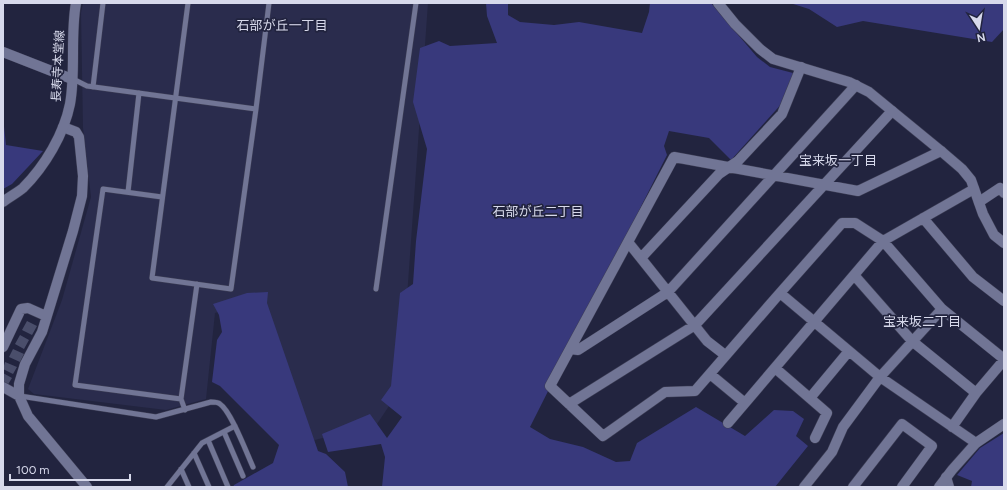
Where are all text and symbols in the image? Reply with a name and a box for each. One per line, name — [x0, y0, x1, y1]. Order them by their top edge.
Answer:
north arrow — [959, 8, 999, 48]
district label: 石部が丘一丁目 — [236, 18, 328, 33]
street label: 長寿寺本堂線 — [49, 30, 67, 102]
text: N — [975, 30, 986, 45]
district label: 宝来坂一丁目 — [799, 153, 877, 168]
district label: 石部が丘二丁目 — [492, 204, 584, 219]
district label: 宝来坂二丁目 — [883, 314, 961, 329]
scale bar — [10, 456, 130, 482]
text: 100 m — [16, 463, 50, 477]

